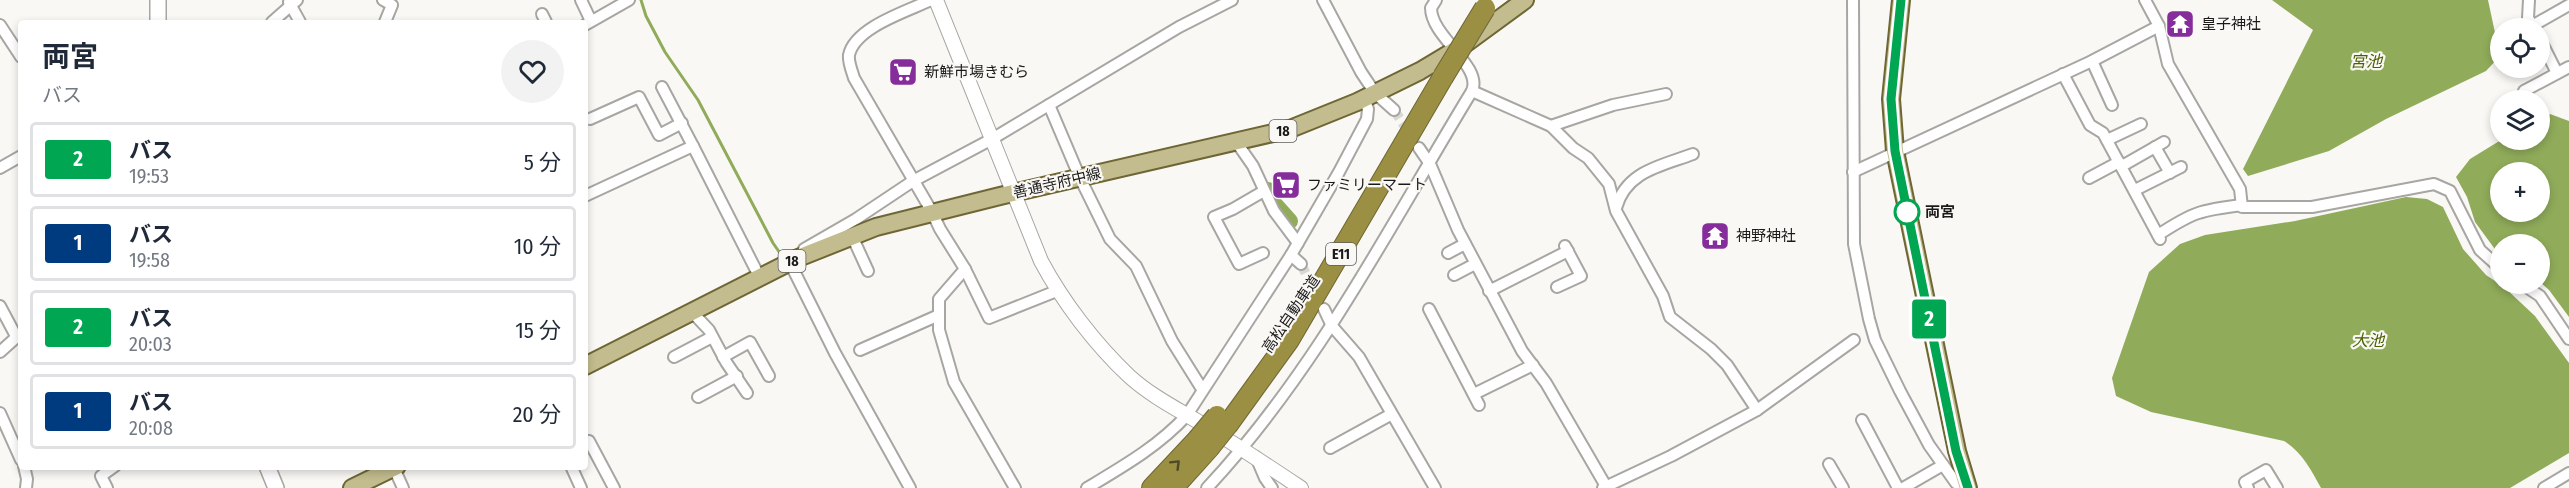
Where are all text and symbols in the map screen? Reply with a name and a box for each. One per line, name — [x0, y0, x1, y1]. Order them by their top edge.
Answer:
temple icon: 皇子神社 — [2164, 8, 2196, 40]
place label: 皇子神社 — [2201, 15, 2261, 33]
map controls — [2490, 18, 2550, 294]
button: locate — [2490, 18, 2550, 78]
text: 両宮 — [42, 40, 98, 73]
button: heart — [501, 40, 564, 103]
water label: 宮池 — [2350, 52, 2384, 71]
supermarket icon: 新鮮市場きむら — [887, 56, 919, 88]
place label: 新鮮市場きむら — [924, 63, 1029, 81]
text: バス — [42, 83, 82, 107]
button: layers — [2490, 90, 2550, 150]
road number: 18 — [1270, 120, 1296, 142]
text: バス — [129, 137, 173, 164]
text: 2 — [73, 146, 83, 172]
text: 5 分 — [524, 149, 561, 176]
button: + — [2490, 162, 2550, 222]
text: 19:53 — [129, 164, 169, 188]
street label: 善通寺府中線 — [1011, 164, 1103, 202]
supermarket icon: ファミリーマート — [1270, 169, 1302, 201]
place label: ファミリーマート — [1307, 176, 1427, 194]
marker: 両宮 — [1894, 199, 1920, 225]
place label: 両宮 — [1925, 203, 1955, 221]
temple icon: 神野神社 — [1699, 220, 1731, 252]
text: バス — [129, 221, 173, 248]
place label: 神野神社 — [1736, 227, 1796, 245]
text: 1 — [74, 230, 82, 256]
text: 10 分 — [514, 233, 561, 260]
button: − — [2490, 234, 2550, 294]
road number: E11 — [1326, 243, 1356, 265]
text: 19:58 — [129, 248, 170, 272]
road number: 18 — [778, 250, 806, 272]
street label: 高松自動車道 — [1258, 272, 1324, 356]
line badge: 2 — [1910, 300, 1948, 338]
text: バス — [129, 305, 173, 332]
text: 2 — [1924, 306, 1934, 332]
text: 2 — [73, 314, 83, 340]
text: 15 分 — [515, 317, 561, 344]
water label: 大池 — [2352, 331, 2386, 350]
text: 20:03 — [129, 332, 172, 356]
text: バス — [129, 389, 173, 416]
text: 1 — [74, 398, 82, 424]
text: 20 分 — [513, 401, 561, 428]
text: 20:08 — [129, 416, 173, 440]
one-way arrow — [1168, 461, 1179, 472]

